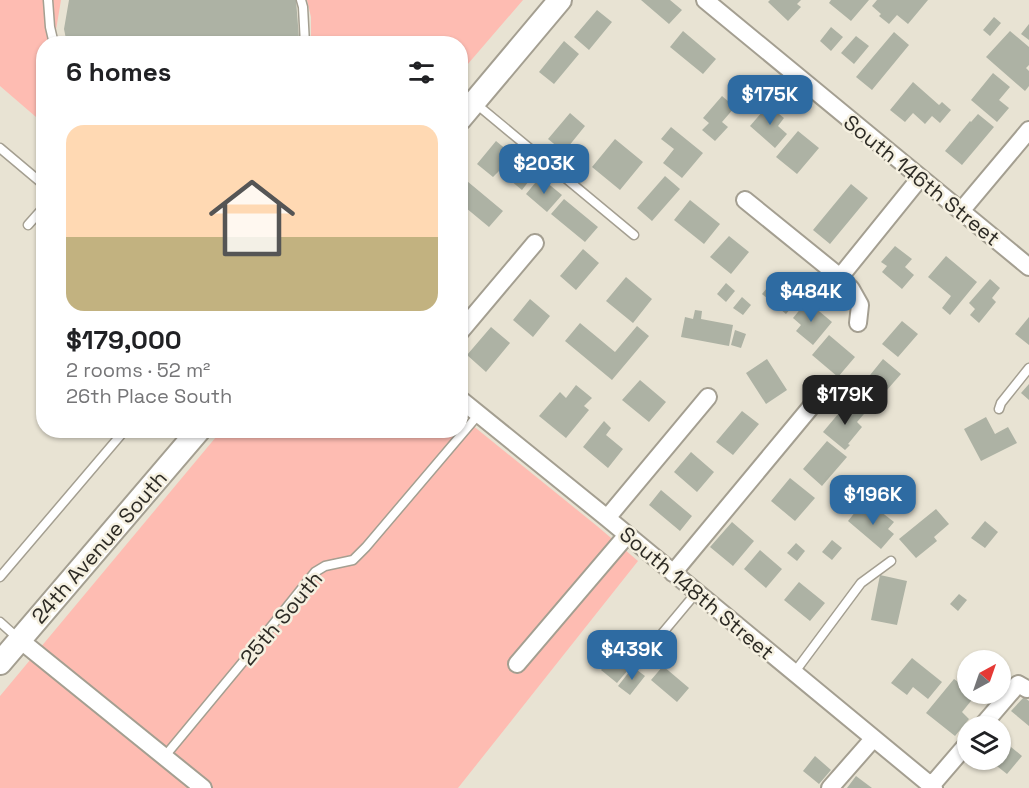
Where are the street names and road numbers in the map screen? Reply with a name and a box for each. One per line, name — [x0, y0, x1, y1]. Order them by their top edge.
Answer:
street label: South 146th Street — [838, 109, 1006, 251]
street label: 24th Avenue South — [25, 465, 173, 629]
street label: South 148th Street — [614, 520, 780, 666]
street label: 25th South — [234, 566, 328, 670]

